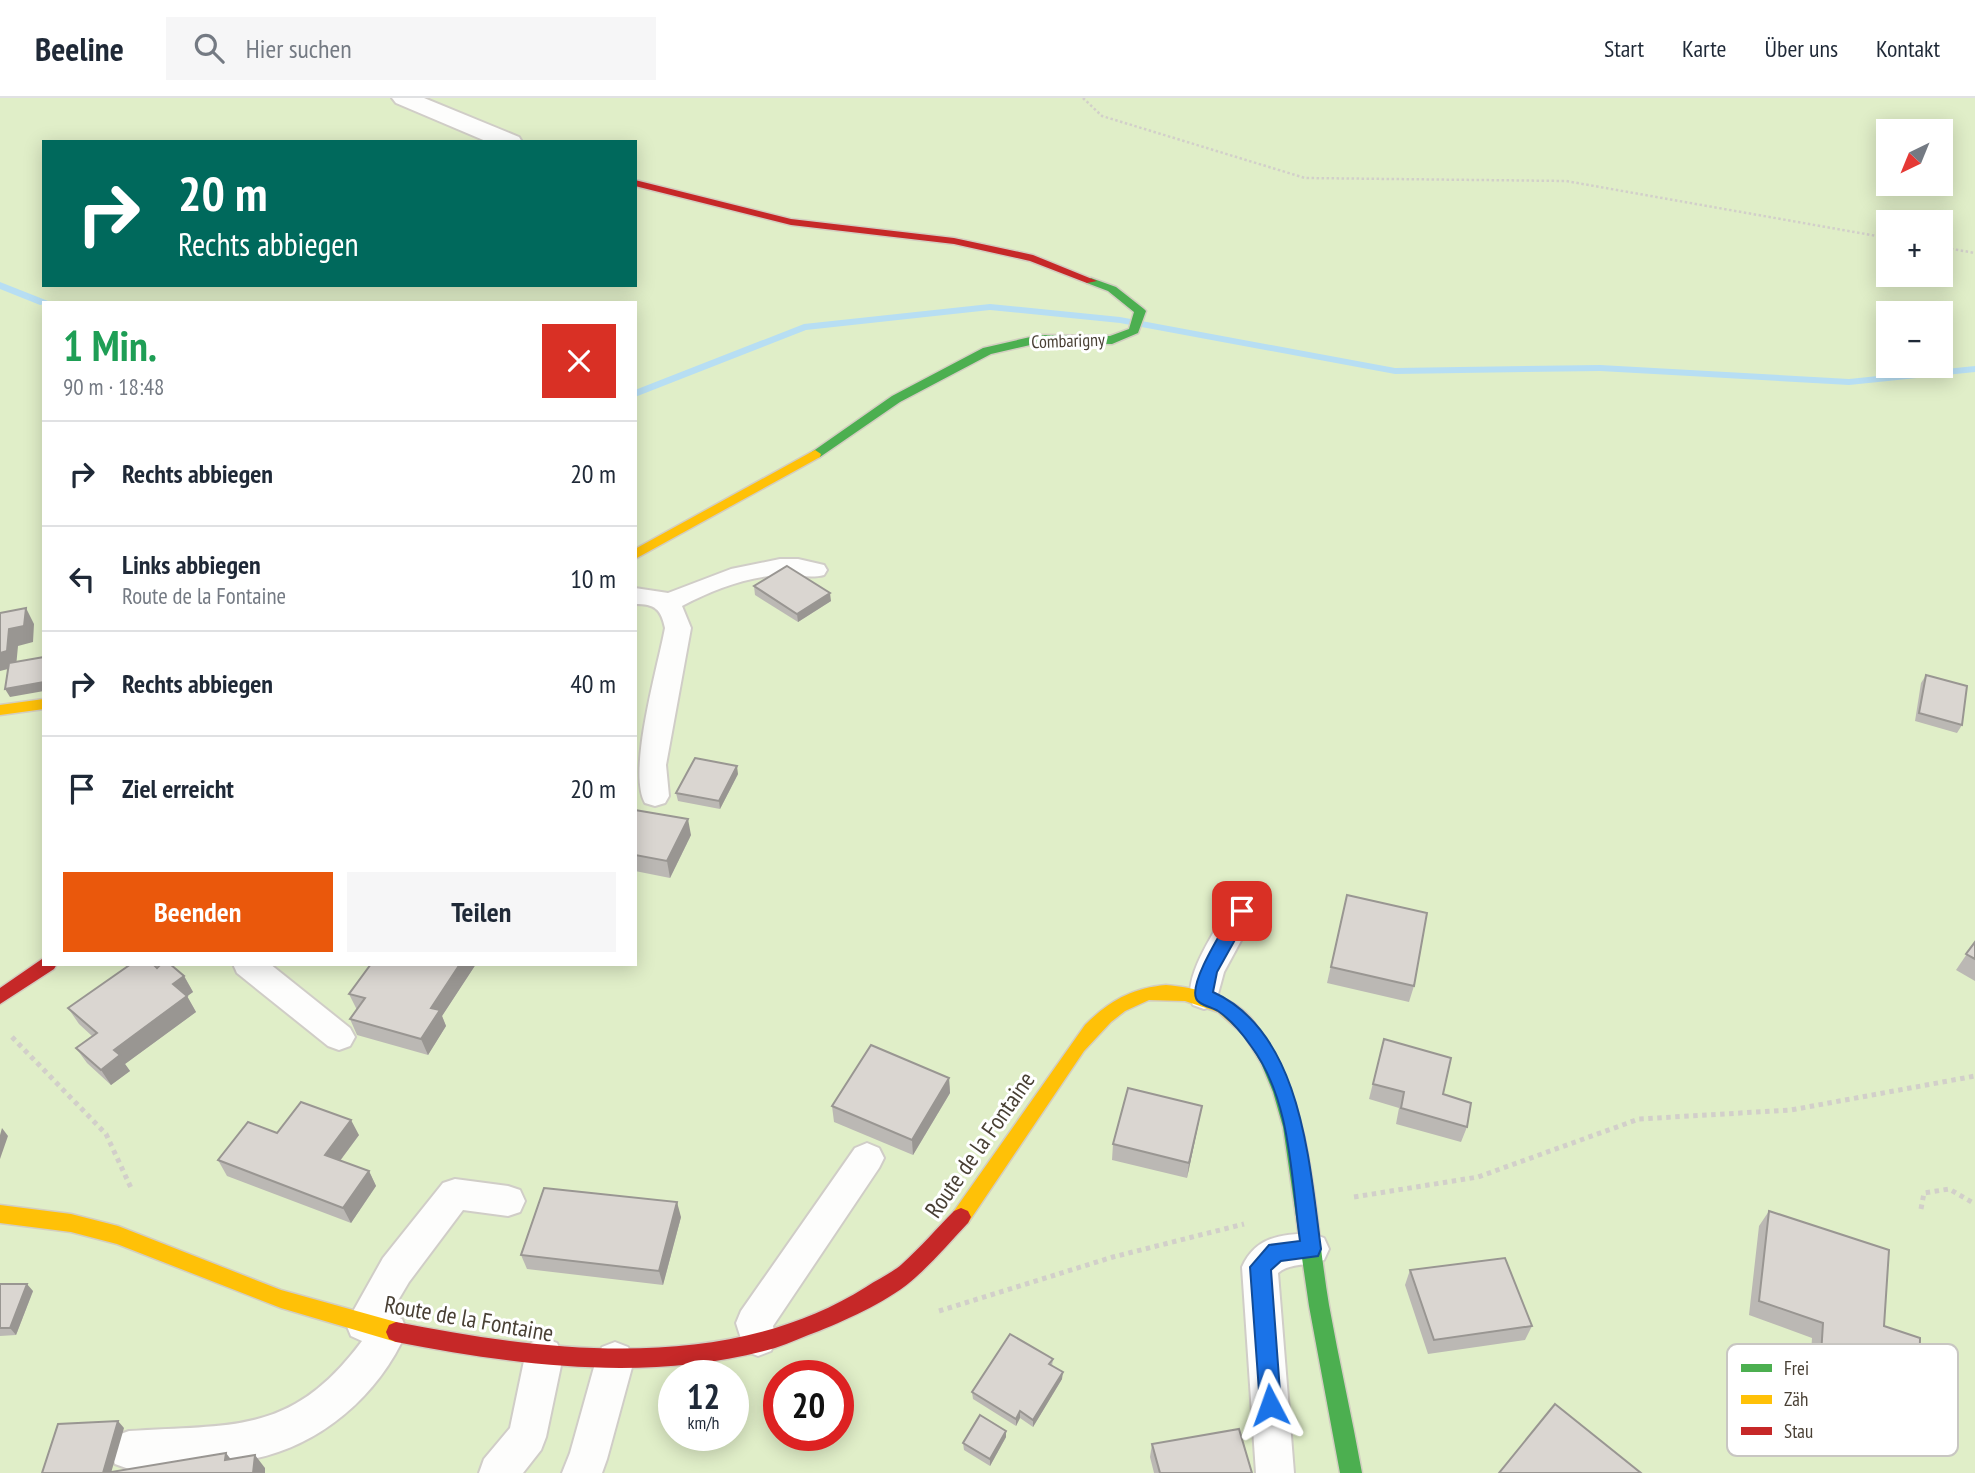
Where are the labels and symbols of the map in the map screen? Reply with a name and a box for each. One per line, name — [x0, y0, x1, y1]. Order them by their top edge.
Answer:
north arrow — [1876, 119, 1953, 196]
street label: Combarigny — [1031, 328, 1105, 353]
pin — [1212, 881, 1272, 941]
street label: Route de la Fontaine — [918, 1066, 1041, 1224]
street label: Route de la Fontaine — [382, 1288, 556, 1349]
legend — [1727, 1344, 1958, 1456]
text: Frei — [1784, 1356, 1809, 1380]
speed limit sign: 20 — [763, 1360, 854, 1451]
position arrow — [1233, 1368, 1307, 1442]
text: Zäh — [1784, 1387, 1808, 1411]
text: Stau — [1784, 1419, 1813, 1443]

